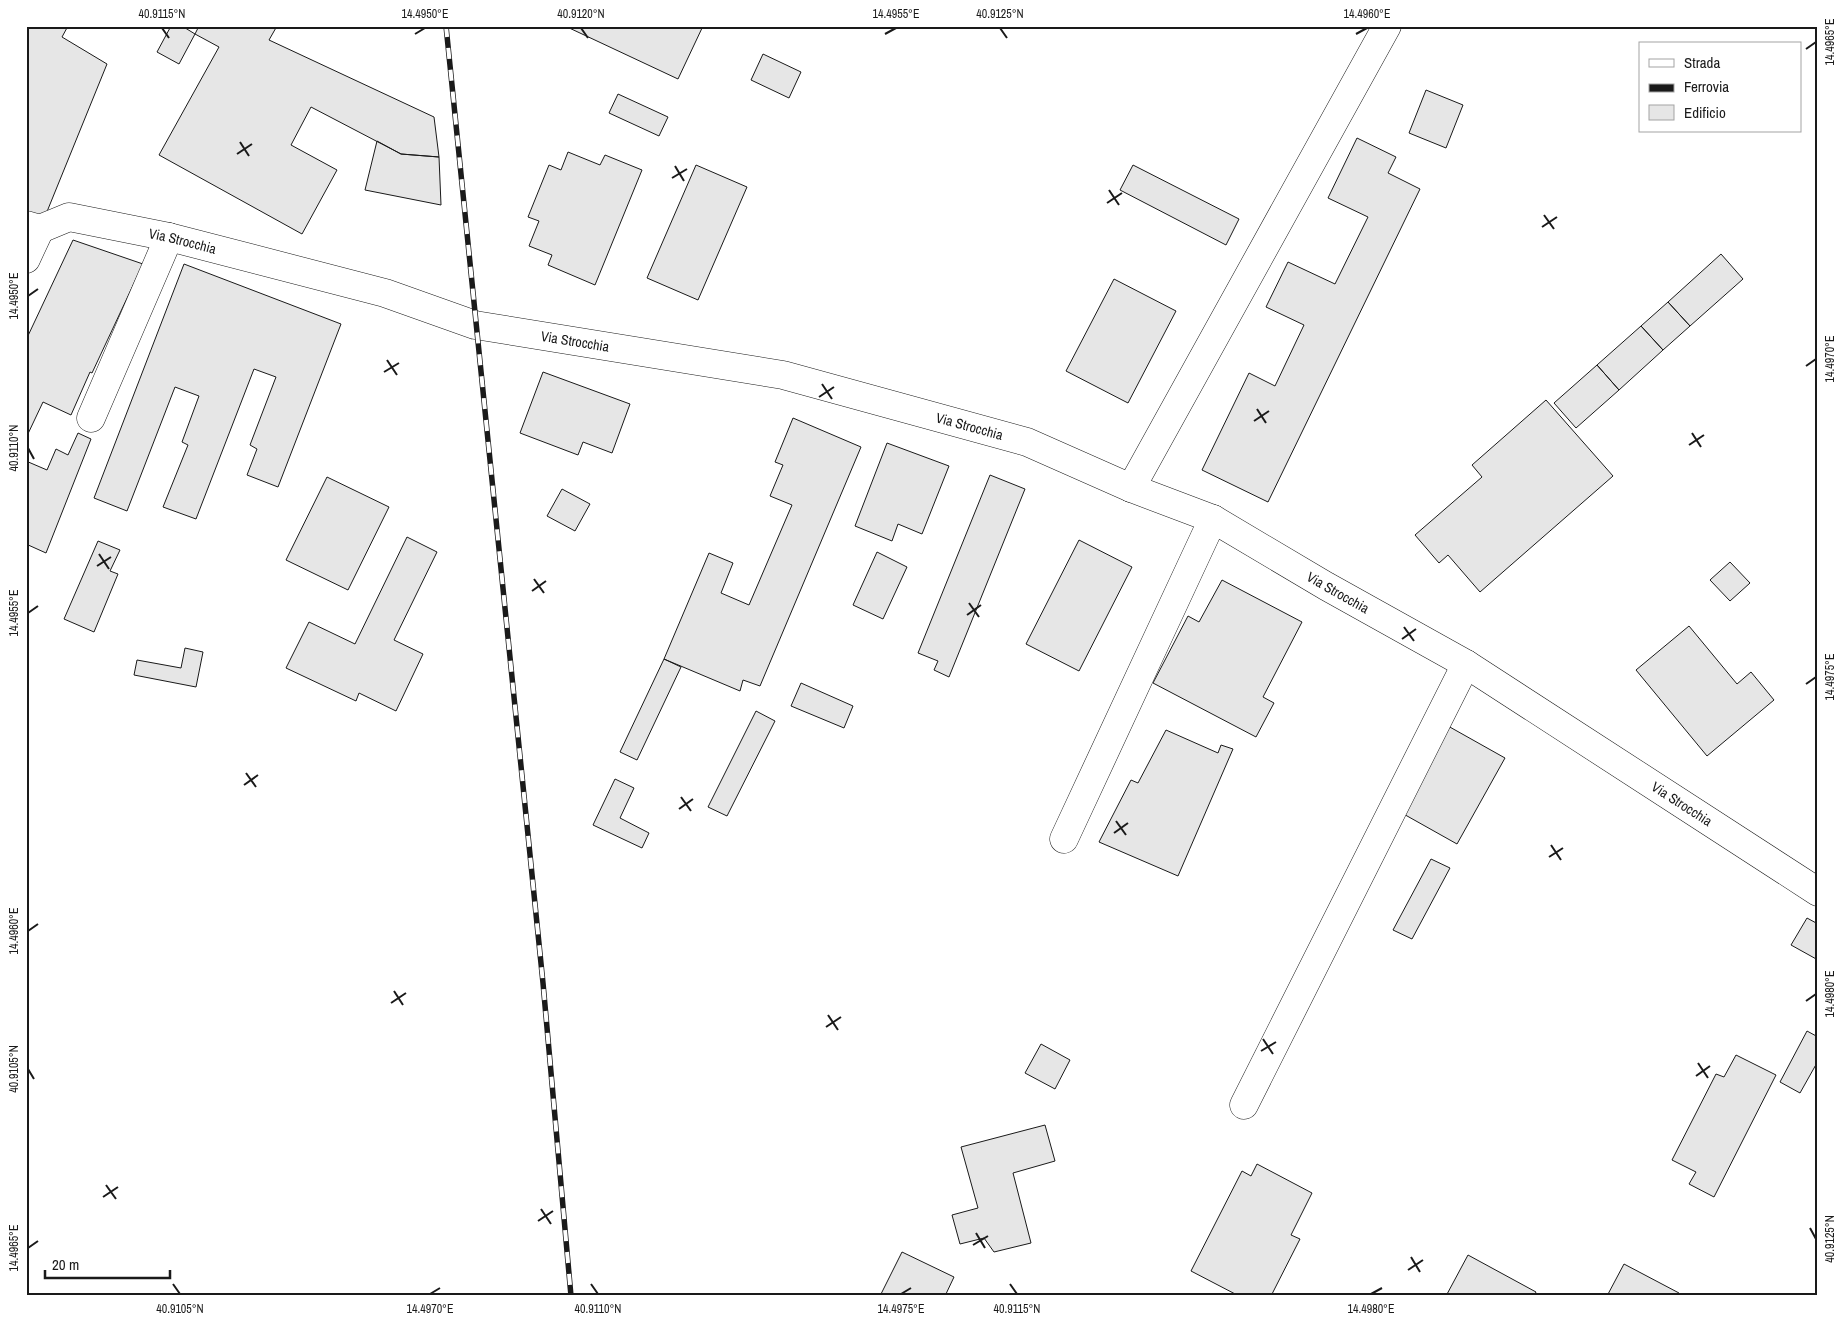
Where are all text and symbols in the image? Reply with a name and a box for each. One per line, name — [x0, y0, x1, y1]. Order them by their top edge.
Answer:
text: 40.9115°N — [139, 6, 185, 22]
text: 14.4950°E — [402, 6, 448, 22]
text: 40.9120°N — [557, 6, 605, 22]
text: 14.4955°E — [873, 6, 919, 22]
text: 40.9125°N — [976, 6, 1024, 22]
text: 14.4960°E — [1344, 6, 1390, 22]
text: 14.4965°E — [1822, 19, 1838, 65]
legend — [1639, 42, 1802, 132]
text: Strada — [1684, 52, 1720, 73]
text: Ferrovia — [1684, 76, 1729, 97]
text: Edificio — [1684, 102, 1726, 123]
street label: Via Strocchia — [147, 224, 219, 258]
text: 14.4950°E — [6, 273, 22, 319]
street label: Via Strocchia — [540, 327, 611, 356]
text: 14.4970°E — [1822, 336, 1838, 382]
street label: Via Strocchia — [934, 408, 1006, 444]
text: 40.9110°N — [6, 425, 22, 471]
street label: Via Strocchia — [1303, 568, 1373, 618]
text: 14.4955°E — [6, 590, 22, 636]
text: 14.4975°E — [1822, 654, 1838, 700]
street label: Via Strocchia — [1648, 778, 1716, 830]
text: 14.4960°E — [6, 908, 22, 954]
text: 14.4980°E — [1822, 971, 1838, 1017]
text: 40.9105°N — [6, 1045, 22, 1093]
text: 40.9125°N — [1822, 1215, 1838, 1263]
text: 14.4965°E — [6, 1225, 22, 1271]
scale bar — [45, 1247, 170, 1279]
text: 20 m — [52, 1254, 79, 1275]
text: 40.9105°N — [156, 1301, 204, 1317]
text: 14.4970°E — [407, 1301, 453, 1317]
text: 40.9110°N — [575, 1301, 621, 1317]
text: 14.4975°E — [878, 1301, 924, 1317]
text: 40.9115°N — [994, 1301, 1040, 1317]
text: 14.4980°E — [1348, 1301, 1394, 1317]

